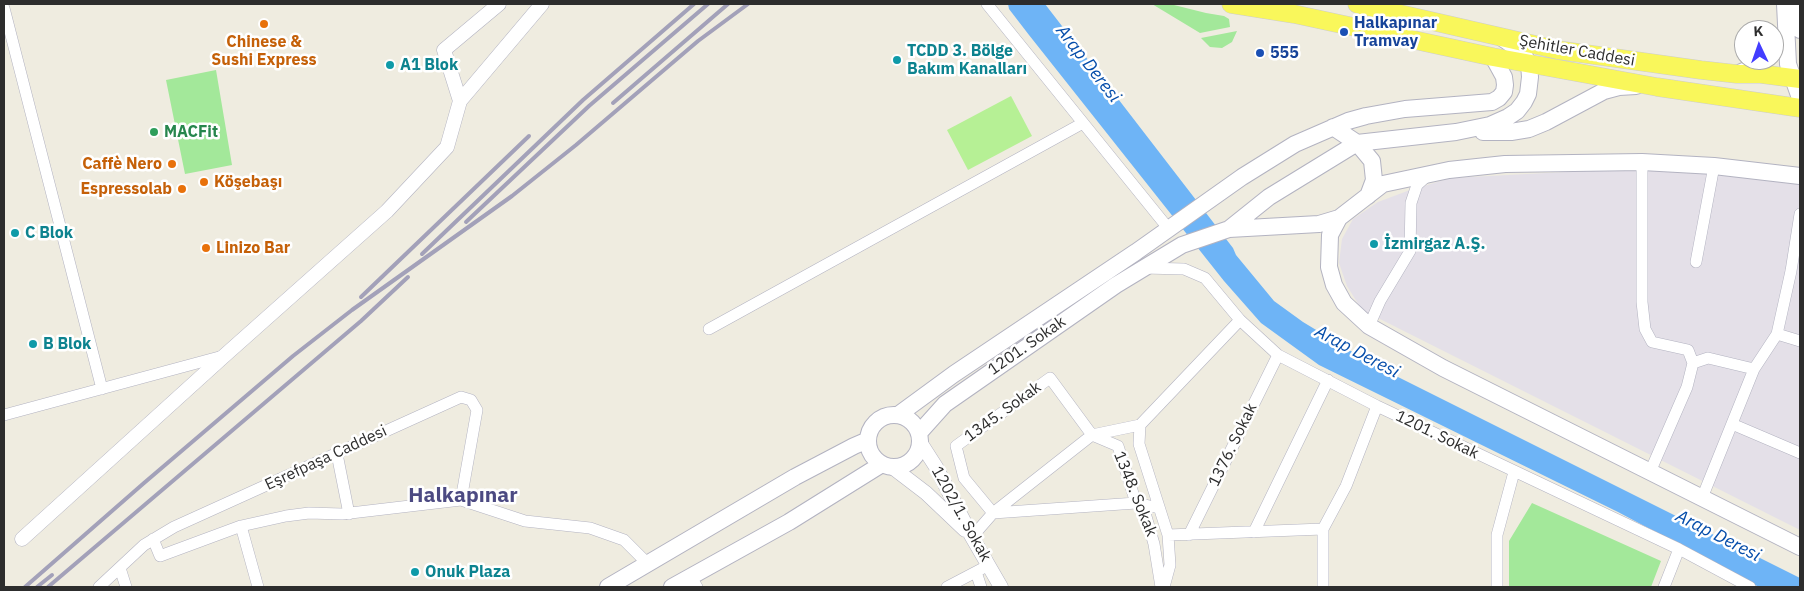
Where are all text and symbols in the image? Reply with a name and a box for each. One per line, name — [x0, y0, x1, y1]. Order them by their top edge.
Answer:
place label: Halkapınar Tramvay — [1354, 13, 1437, 51]
marker: Chinese & Sushi Express — [258, 18, 270, 30]
north arrow — [1734, 20, 1784, 70]
water label: Arap Deresi — [1051, 21, 1125, 107]
text: K — [1753, 22, 1764, 40]
marker: Halkapınar Tramvay — [1338, 26, 1350, 38]
street label: Şehitler Caddesi — [1518, 31, 1636, 71]
place label: Chinese & Sushi Express — [211, 32, 317, 70]
place label: TCDD 3. Bölge Bakım Kanalları — [907, 41, 1027, 79]
place label: 555 — [1270, 43, 1299, 63]
marker: 555 — [1254, 47, 1266, 59]
marker: TCDD 3. Bölge Bakım Kanalları — [891, 54, 903, 66]
place label: A1 Blok — [400, 55, 458, 75]
marker: A1 Blok — [384, 59, 396, 71]
place label: MACFit — [164, 122, 218, 142]
marker: MACFit — [148, 126, 160, 138]
place label: Caffè Nero — [82, 154, 162, 174]
marker: Caffè Nero — [166, 158, 178, 170]
place label: Köşebaşı — [214, 172, 282, 192]
marker: Köşebaşı — [198, 176, 210, 188]
place label: Espressolab — [80, 179, 172, 199]
marker: Espressolab — [176, 183, 188, 195]
place label: C Blok — [25, 223, 73, 243]
marker: C Blok — [9, 227, 21, 239]
place label: İzmirgaz A.Ş. — [1384, 234, 1485, 254]
place label: Linizo Bar — [216, 238, 290, 258]
marker: İzmirgaz A.Ş. — [1368, 238, 1380, 250]
marker: Linizo Bar — [200, 242, 212, 254]
street label: 1201. Sokak — [985, 312, 1069, 380]
water label: Arap Deresi — [1311, 321, 1403, 383]
place label: B Blok — [43, 334, 91, 354]
marker: B Blok — [27, 338, 39, 350]
street label: 1345. Sokak — [961, 378, 1045, 446]
street label: 1376. Sokak — [1205, 400, 1261, 490]
street label: 1201. Sokak — [1392, 407, 1482, 463]
street label: Eşrefpaşa Caddesi — [262, 421, 390, 495]
street label: 1348. Sokak — [1109, 449, 1161, 539]
street label: 1202/1. Sokak — [927, 463, 995, 565]
district label: Halkapınar — [408, 483, 518, 509]
water label: Arap Deresi — [1672, 505, 1764, 567]
place label: Onuk Plaza — [425, 562, 510, 582]
marker: Onuk Plaza — [409, 566, 421, 578]

